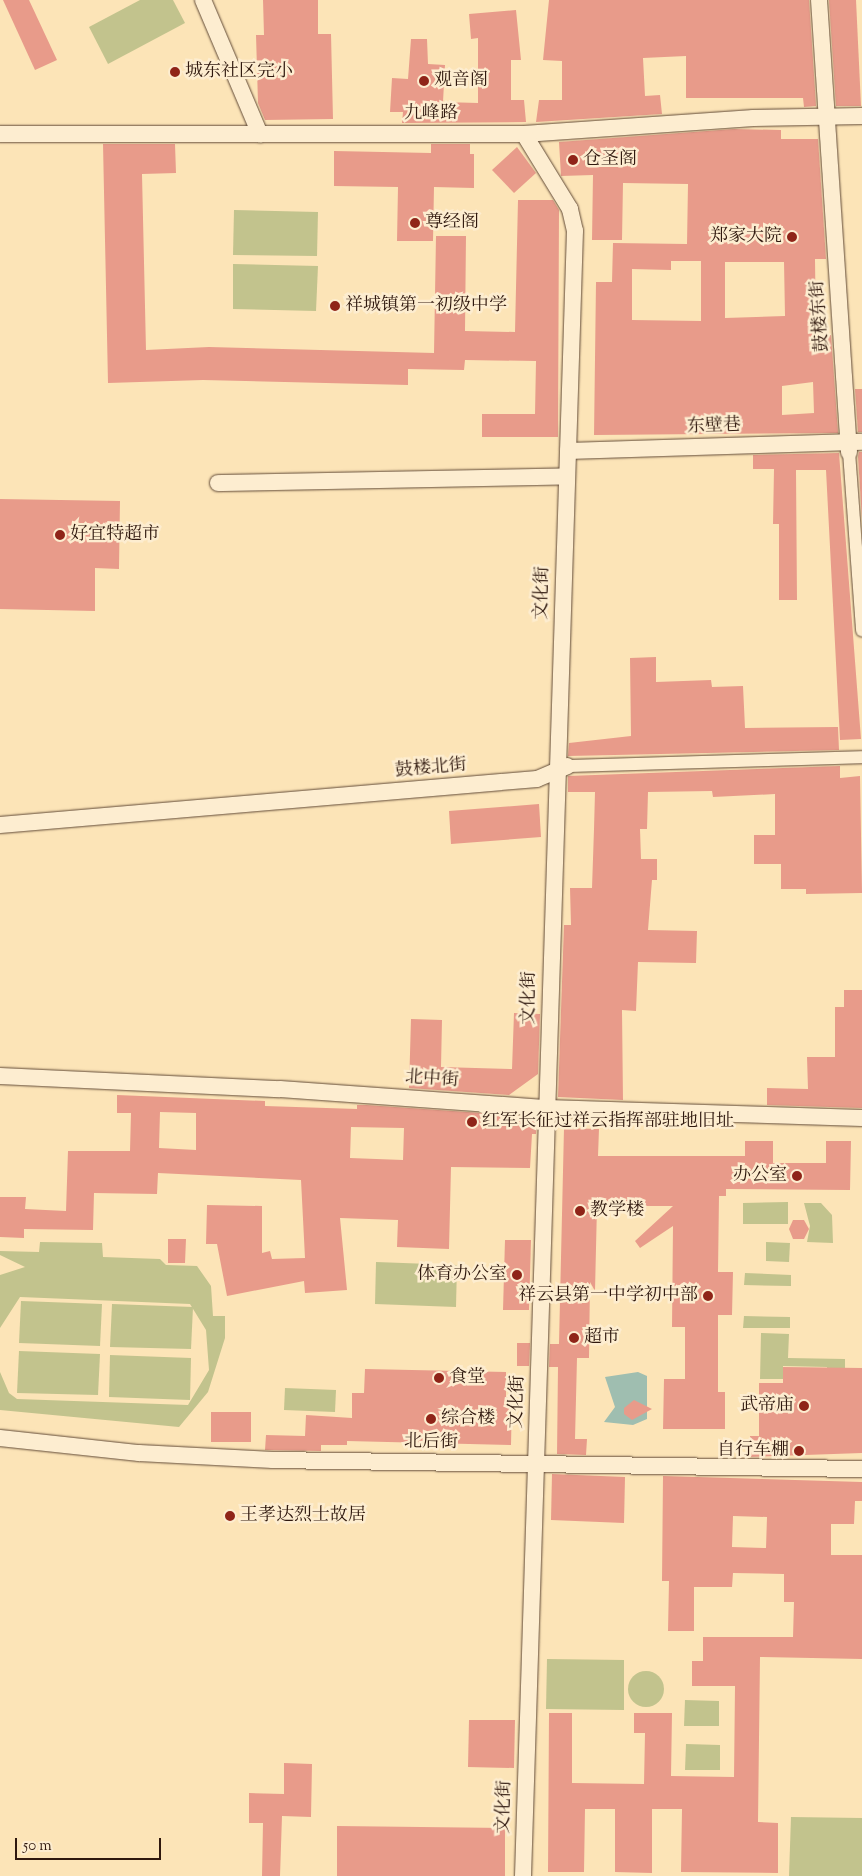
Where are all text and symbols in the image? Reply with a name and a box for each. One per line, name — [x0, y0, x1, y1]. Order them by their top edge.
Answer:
place label: 城东社区完小 — [185, 61, 293, 83]
marker: 城东社区完小 — [169, 66, 181, 78]
place label: 观音阁 — [434, 70, 488, 92]
marker: 观音阁 — [418, 75, 430, 87]
street label: 九峰路 — [404, 103, 458, 125]
place label: 仓圣阁 — [583, 149, 637, 171]
marker: 仓圣阁 — [567, 154, 579, 166]
place label: 尊经阁 — [425, 212, 479, 234]
marker: 尊经阁 — [409, 217, 421, 229]
place label: 郑家大院 — [710, 226, 782, 248]
marker: 郑家大院 — [786, 231, 798, 243]
street label: 鼓楼东街 — [808, 279, 834, 353]
place label: 祥城镇第一初级中学 — [345, 295, 507, 317]
marker: 祥城镇第一初级中学 — [329, 300, 341, 312]
street label: 东壁巷 — [687, 415, 741, 439]
place label: 好宜特超市 — [70, 524, 160, 546]
marker: 好宜特超市 — [54, 529, 66, 541]
street label: 文化街 — [531, 566, 555, 620]
street label: 鼓楼北街 — [394, 755, 468, 783]
street label: 文化街 — [519, 971, 541, 1025]
street label: 北中街 — [404, 1067, 460, 1093]
place label: 红军长征过祥云指挥部驻地旧址 — [482, 1111, 734, 1133]
marker: 红军长征过祥云指挥部驻地旧址 — [466, 1116, 478, 1128]
place label: 办公室 — [733, 1165, 787, 1187]
marker: 办公室 — [791, 1170, 803, 1182]
place label: 教学楼 — [590, 1200, 644, 1222]
marker: 教学楼 — [574, 1205, 586, 1217]
place label: 体育办公室 — [417, 1264, 507, 1286]
marker: 体育办公室 — [511, 1269, 523, 1281]
place label: 祥云县第一中学初中部 — [518, 1285, 698, 1307]
marker: 祥云县第一中学初中部 — [702, 1290, 714, 1302]
place label: 超市 — [584, 1327, 620, 1349]
marker: 超市 — [568, 1332, 580, 1344]
place label: 食堂 — [449, 1367, 485, 1389]
marker: 食堂 — [433, 1372, 445, 1384]
street label: 文化街 — [506, 1375, 530, 1429]
place label: 武帝庙 — [740, 1395, 794, 1417]
marker: 武帝庙 — [798, 1400, 810, 1412]
place label: 综合楼 — [441, 1408, 495, 1430]
marker: 综合楼 — [425, 1413, 437, 1425]
street label: 北后街 — [404, 1432, 458, 1454]
place label: 自行车棚 — [717, 1440, 789, 1462]
marker: 自行车棚 — [793, 1445, 805, 1457]
place label: 王孝达烈士故居 — [240, 1505, 366, 1527]
marker: 王孝达烈士故居 — [224, 1510, 236, 1522]
street label: 文化街 — [493, 1780, 517, 1834]
scale bar — [18, 1828, 164, 1860]
text: 50 m — [23, 1836, 52, 1857]

